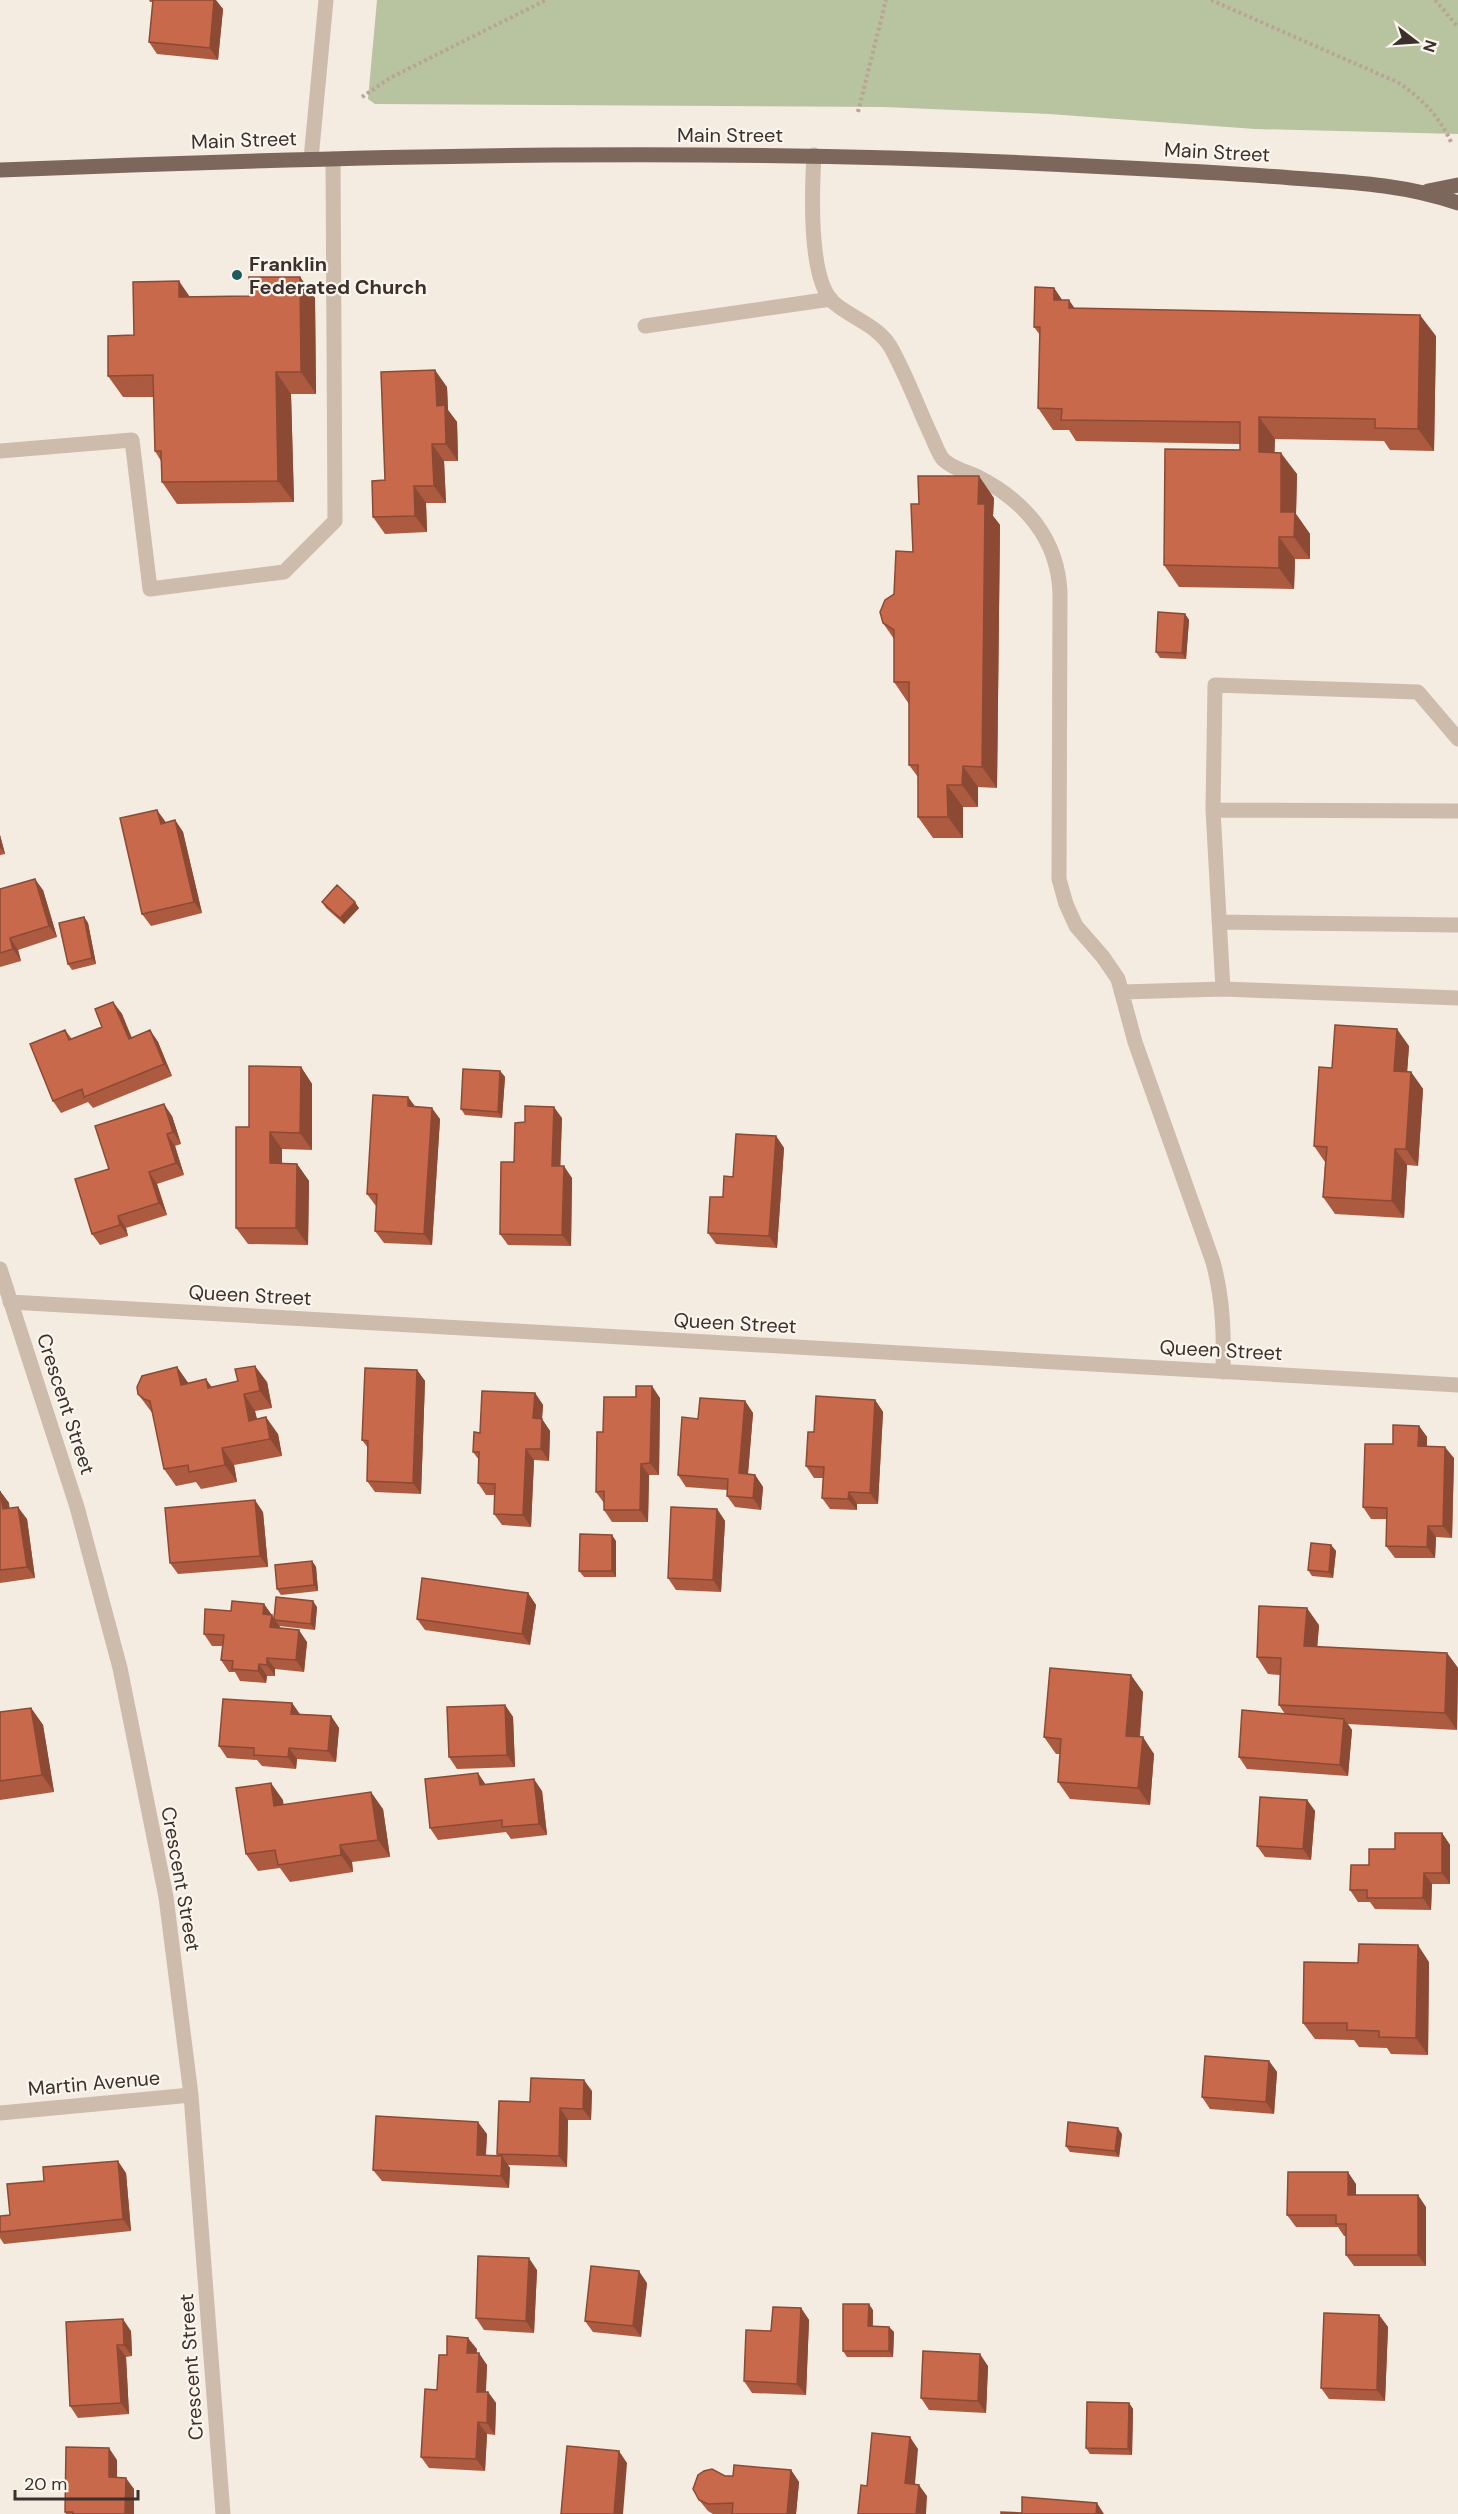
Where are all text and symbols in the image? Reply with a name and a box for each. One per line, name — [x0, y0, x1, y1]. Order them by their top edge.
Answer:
north arrow — [1386, 12, 1446, 72]
text: N — [1418, 38, 1442, 55]
street label: Main Street — [677, 122, 783, 148]
street label: Main Street — [191, 125, 298, 155]
street label: Main Street — [1163, 136, 1271, 168]
place label: Franklin Federated Church — [249, 251, 427, 300]
marker: Franklin Federated Church — [230, 268, 244, 282]
street label: Queen Street — [188, 1279, 312, 1311]
street label: Queen Street — [673, 1307, 797, 1339]
street label: Crescent Street — [31, 1330, 101, 1478]
street label: Queen Street — [1159, 1334, 1283, 1366]
street label: Crescent Street — [155, 1804, 207, 1954]
street label: Martin Avenue — [27, 2064, 161, 2102]
street label: Crescent Street — [173, 2293, 209, 2441]
scale bar — [15, 2463, 138, 2501]
text: 20 m — [24, 2472, 67, 2496]

